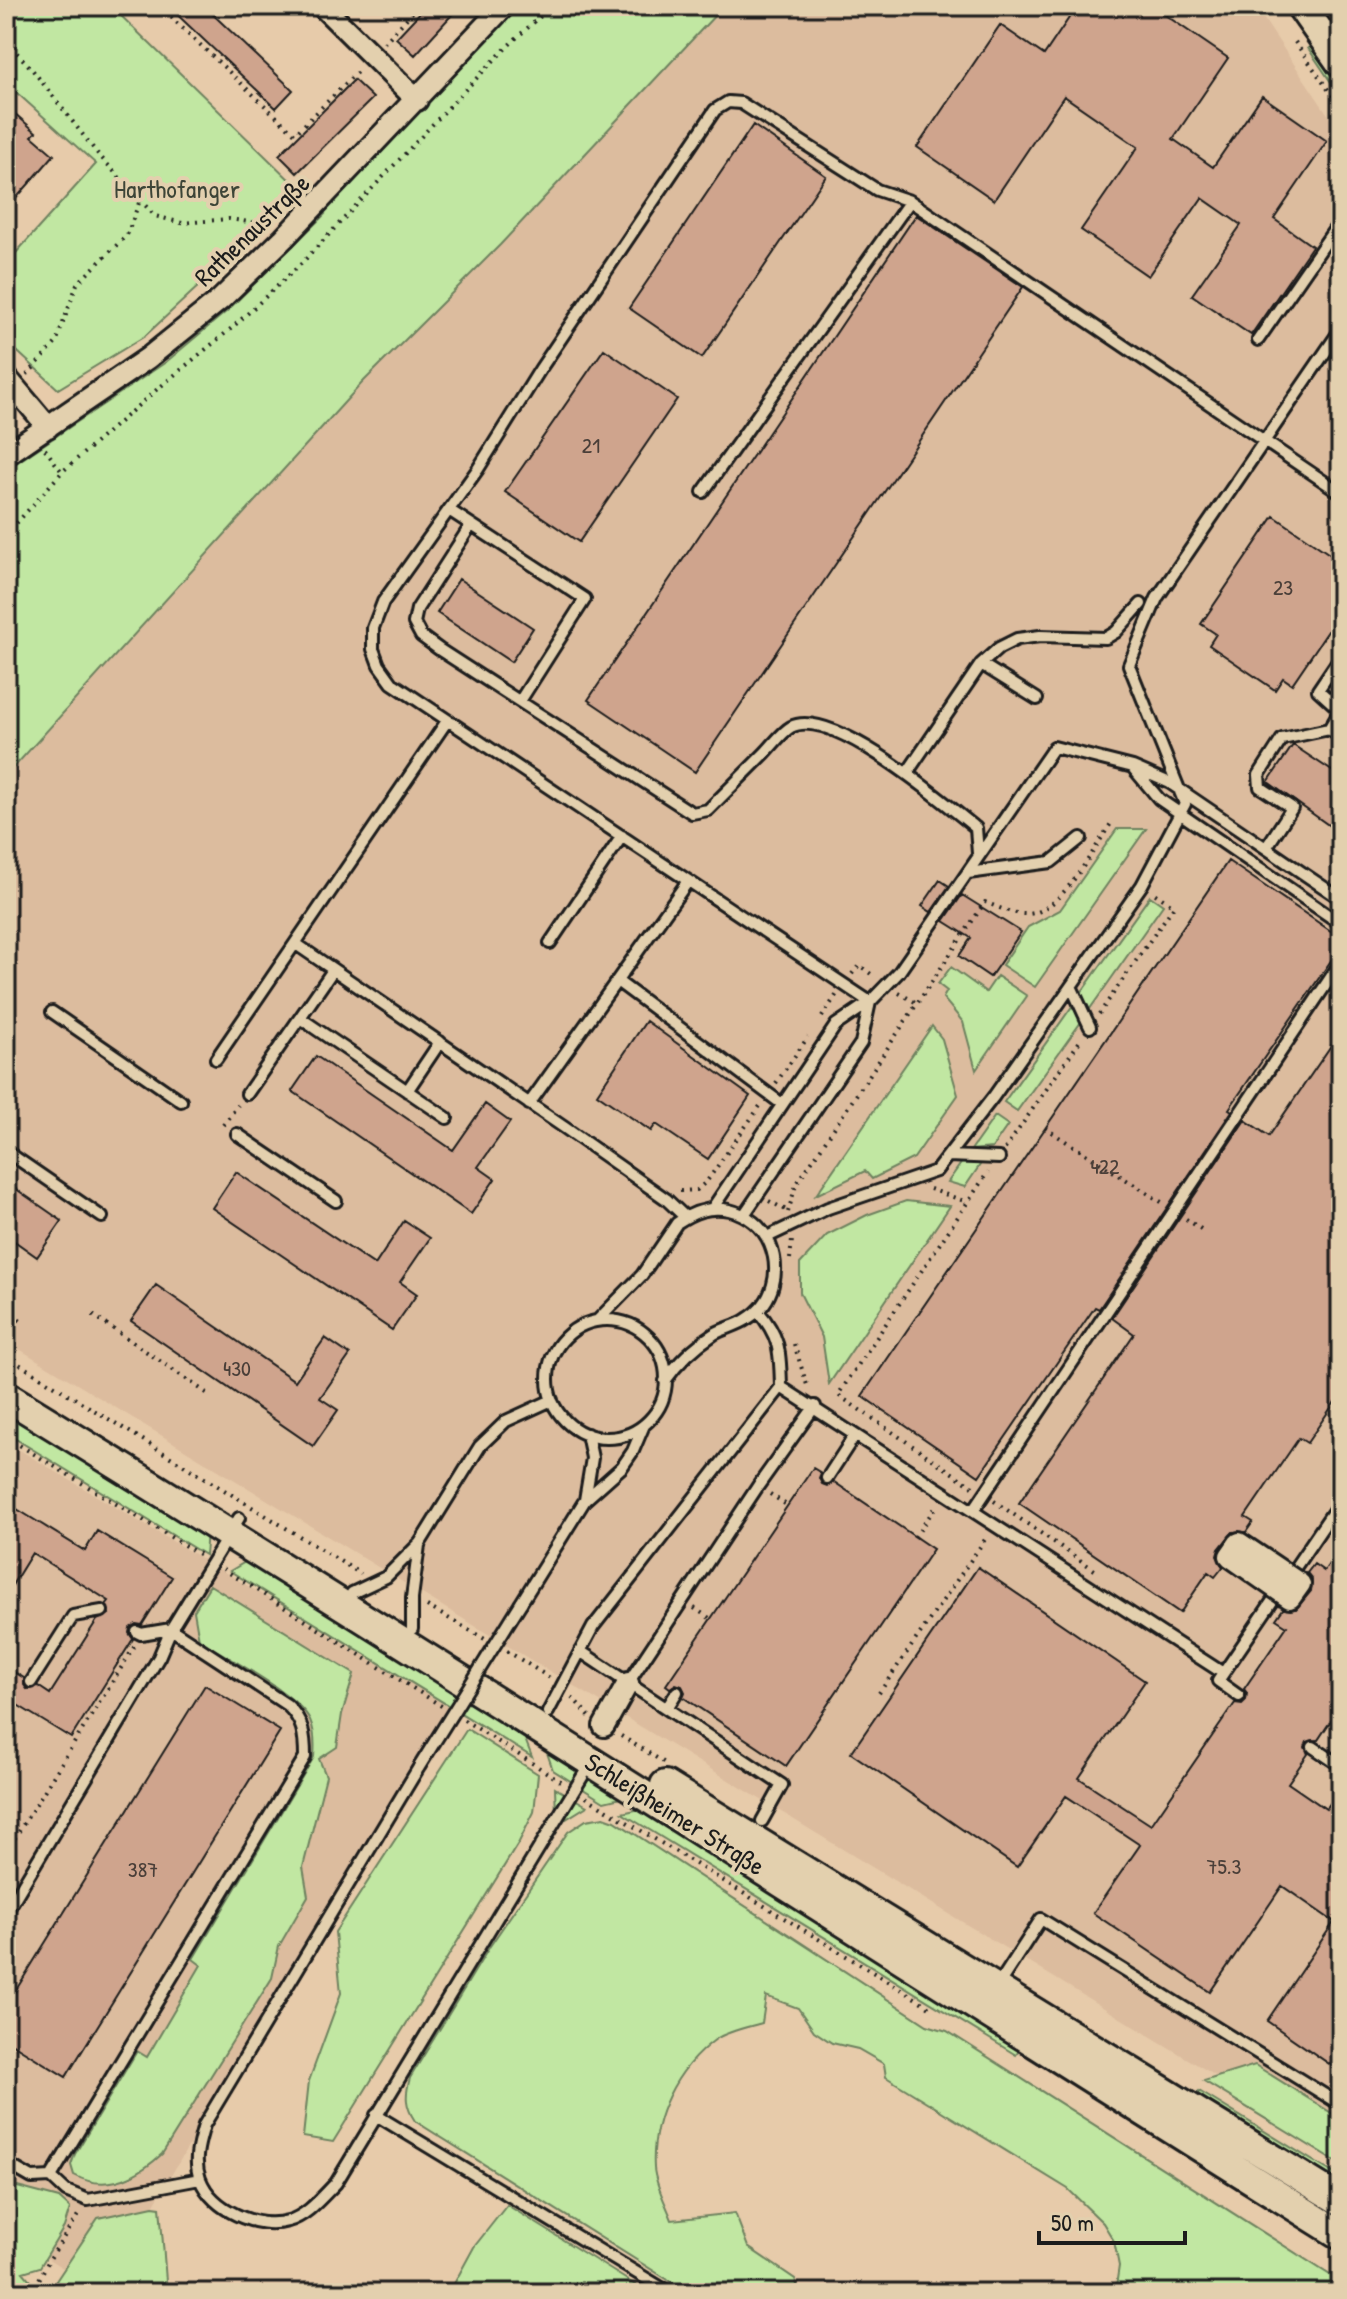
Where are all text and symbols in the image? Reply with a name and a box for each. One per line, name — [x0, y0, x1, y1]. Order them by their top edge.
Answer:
street label: Rathenaustraße — [186, 166, 317, 294]
park label: Harthofanger — [114, 171, 240, 206]
house number: 21 — [582, 430, 600, 460]
house number: 23 — [1273, 572, 1293, 602]
house number: 422 — [1091, 1151, 1120, 1181]
house number: 430 — [223, 1353, 251, 1383]
street label: Schleißheimer Straße — [579, 1744, 772, 1883]
house number: 75.3 — [1207, 1851, 1242, 1881]
house number: 387 — [128, 1854, 158, 1884]
scale bar — [1039, 2195, 1185, 2245]
text: 50 m — [1051, 2206, 1094, 2238]

